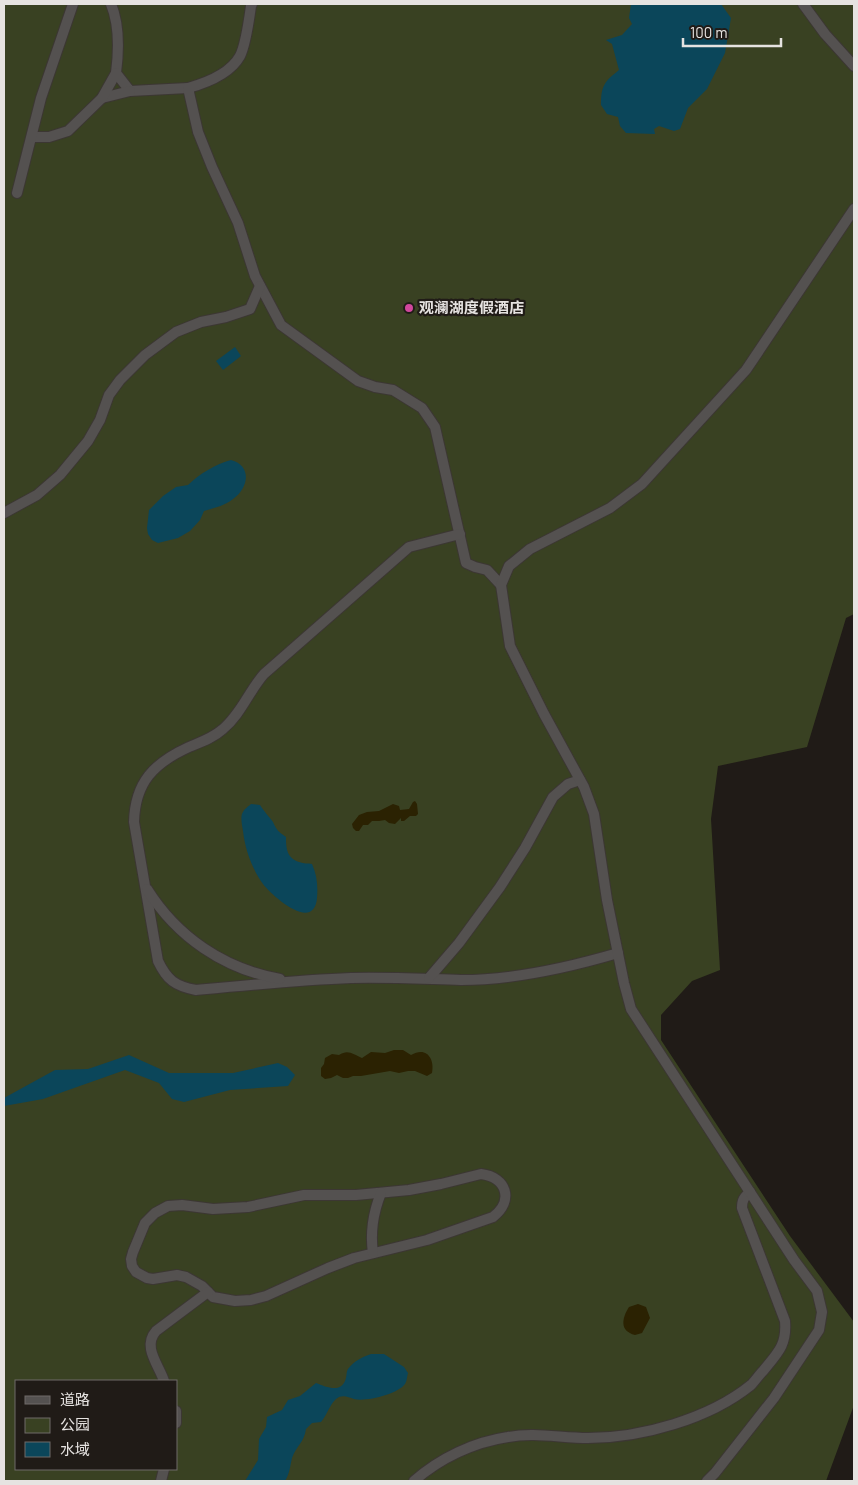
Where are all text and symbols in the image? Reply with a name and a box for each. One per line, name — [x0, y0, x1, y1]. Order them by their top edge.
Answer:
scale bar — [683, 15, 780, 47]
text: 100 m — [690, 23, 728, 41]
place label: 观澜湖度假酒店 — [419, 298, 524, 316]
marker: 观澜湖度假酒店 — [403, 302, 415, 314]
legend — [15, 1380, 178, 1470]
text: 道路 — [60, 1390, 90, 1408]
text: 公园 — [60, 1415, 90, 1433]
text: 水域 — [60, 1440, 90, 1458]

